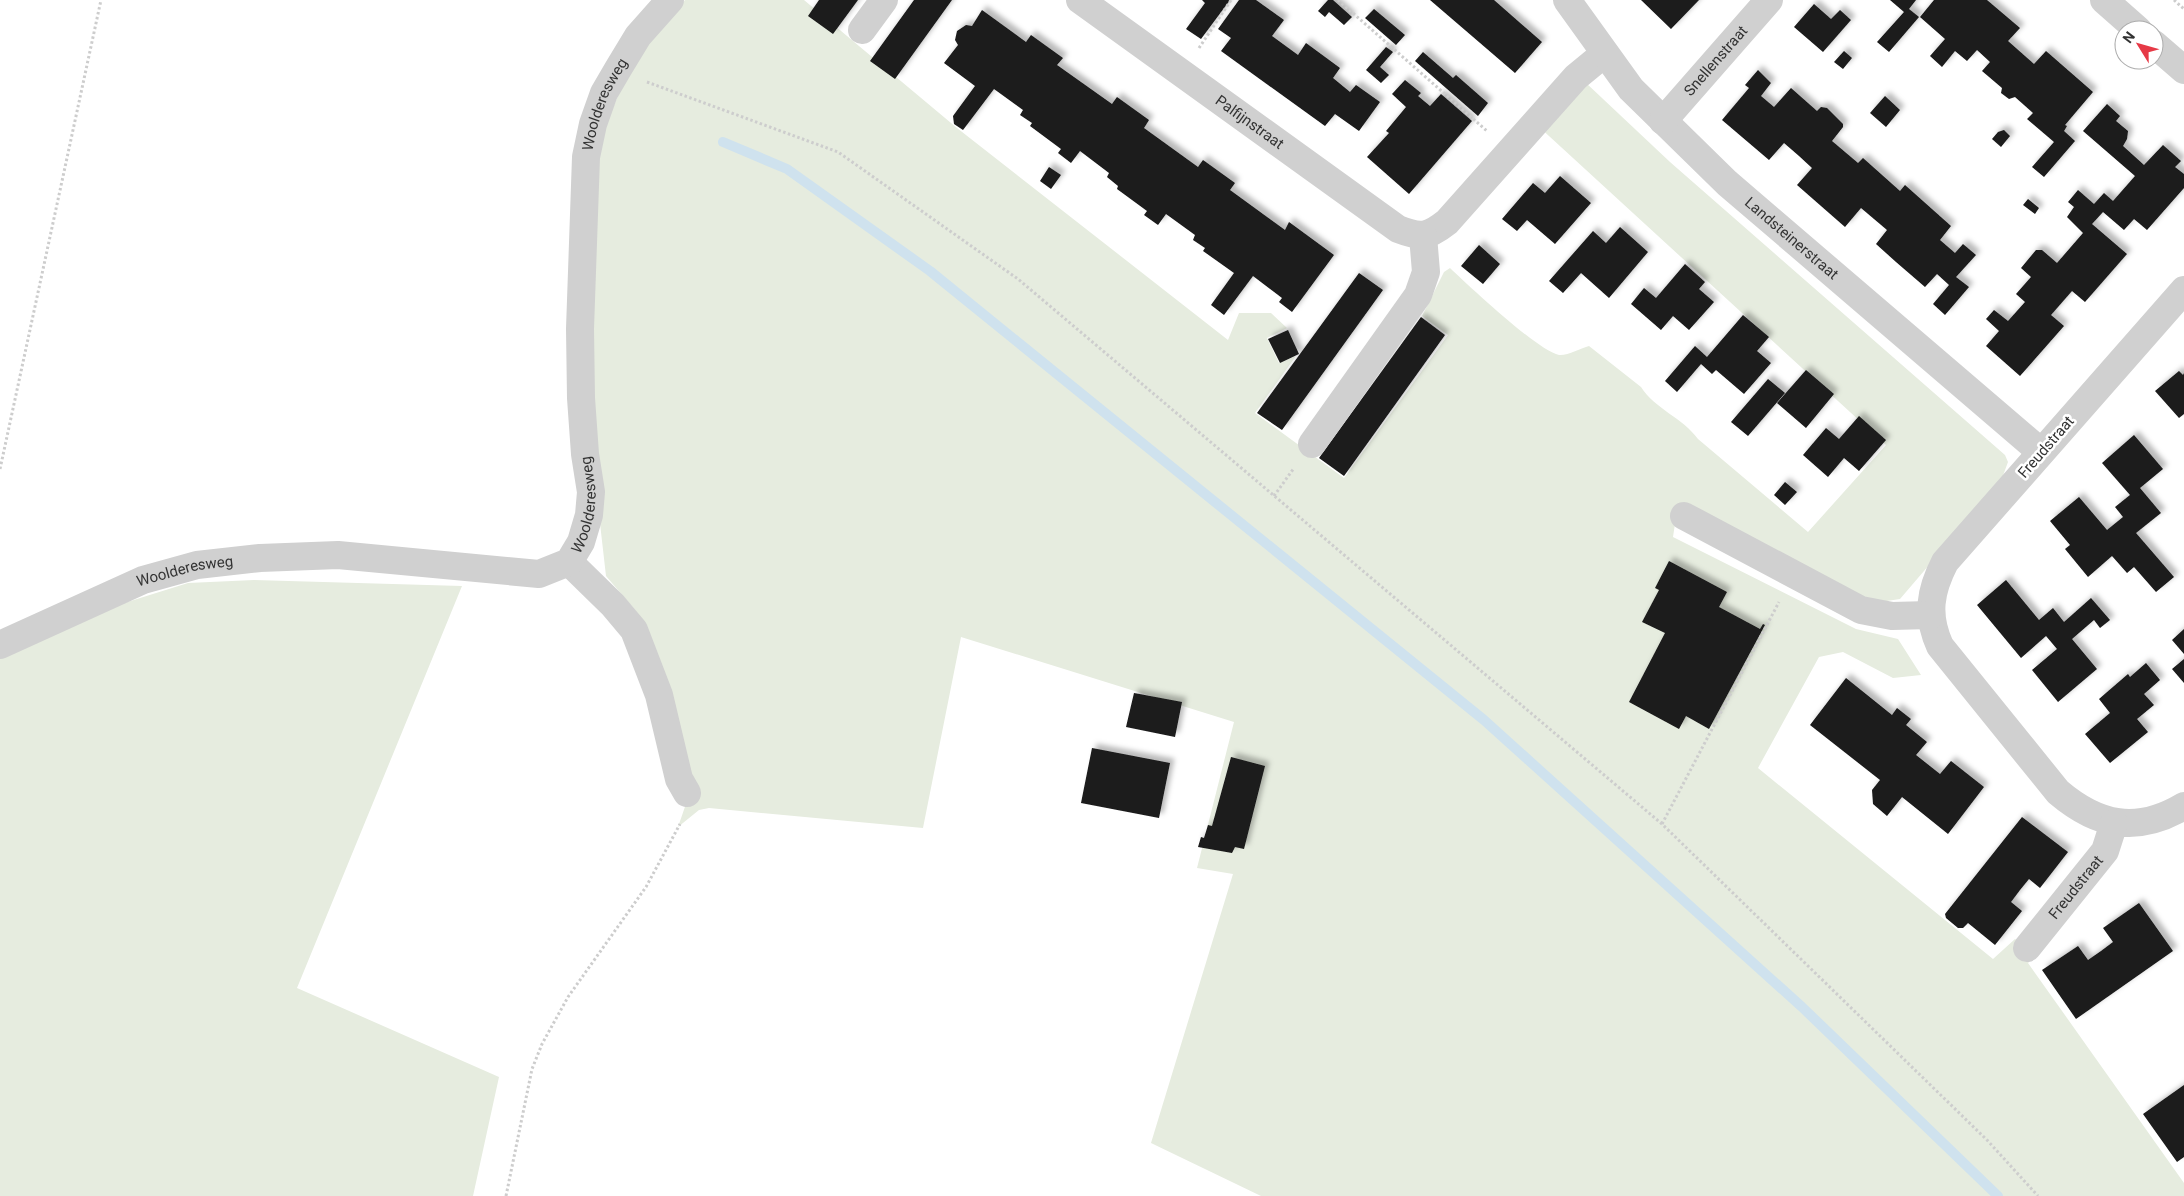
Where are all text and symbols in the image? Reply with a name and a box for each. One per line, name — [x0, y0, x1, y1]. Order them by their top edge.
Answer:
north arrow — [2114, 20, 2164, 70]
street label: Snellenstraat — [1680, 22, 1751, 100]
text: N — [2119, 28, 2138, 46]
street label: Woolderesweg — [579, 55, 631, 152]
street label: Palfijnstraat — [1212, 91, 1287, 153]
street label: Landsteinerstraat — [1741, 193, 1842, 283]
street label: Freudstraat — [2014, 412, 2078, 482]
street label: Woolderesweg — [567, 455, 600, 556]
street label: Woolderesweg — [134, 552, 234, 590]
street label: Freudstraat — [2045, 852, 2107, 923]

